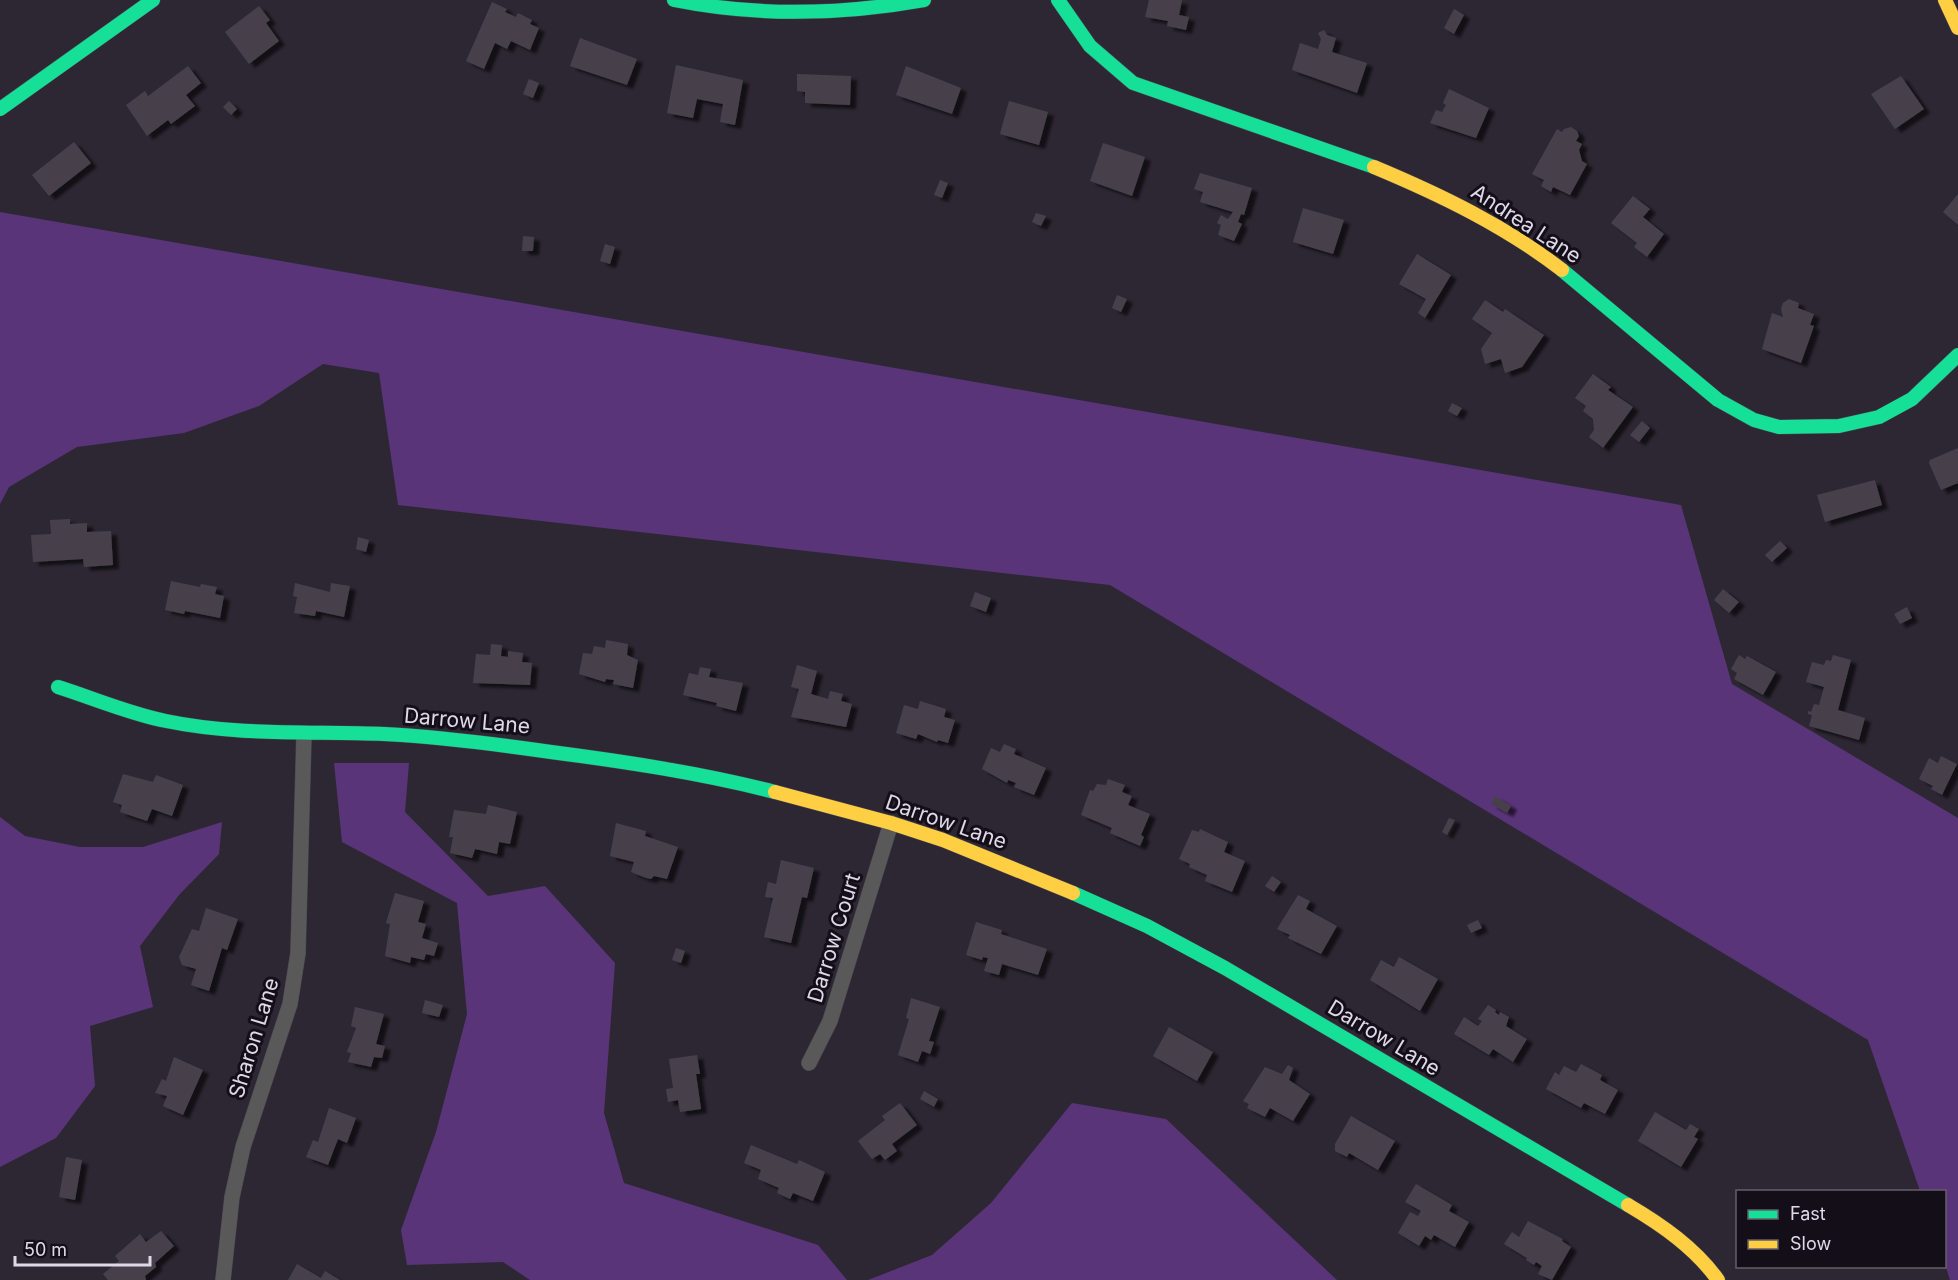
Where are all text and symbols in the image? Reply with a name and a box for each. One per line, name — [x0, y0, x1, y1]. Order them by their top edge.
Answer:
street label: Andrea Lane — [1467, 179, 1586, 268]
street label: Darrow Lane — [403, 703, 531, 738]
street label: Darrow Lane — [882, 789, 1010, 854]
street label: Darrow Court — [802, 870, 865, 1005]
street label: Sharon Lane — [223, 975, 284, 1101]
street label: Darrow Lane — [1324, 994, 1445, 1081]
legend — [1736, 1190, 1946, 1268]
text: Fast — [1790, 1203, 1826, 1224]
scale bar — [15, 1229, 150, 1267]
text: Slow — [1790, 1233, 1831, 1254]
text: 50 m — [24, 1239, 67, 1260]

